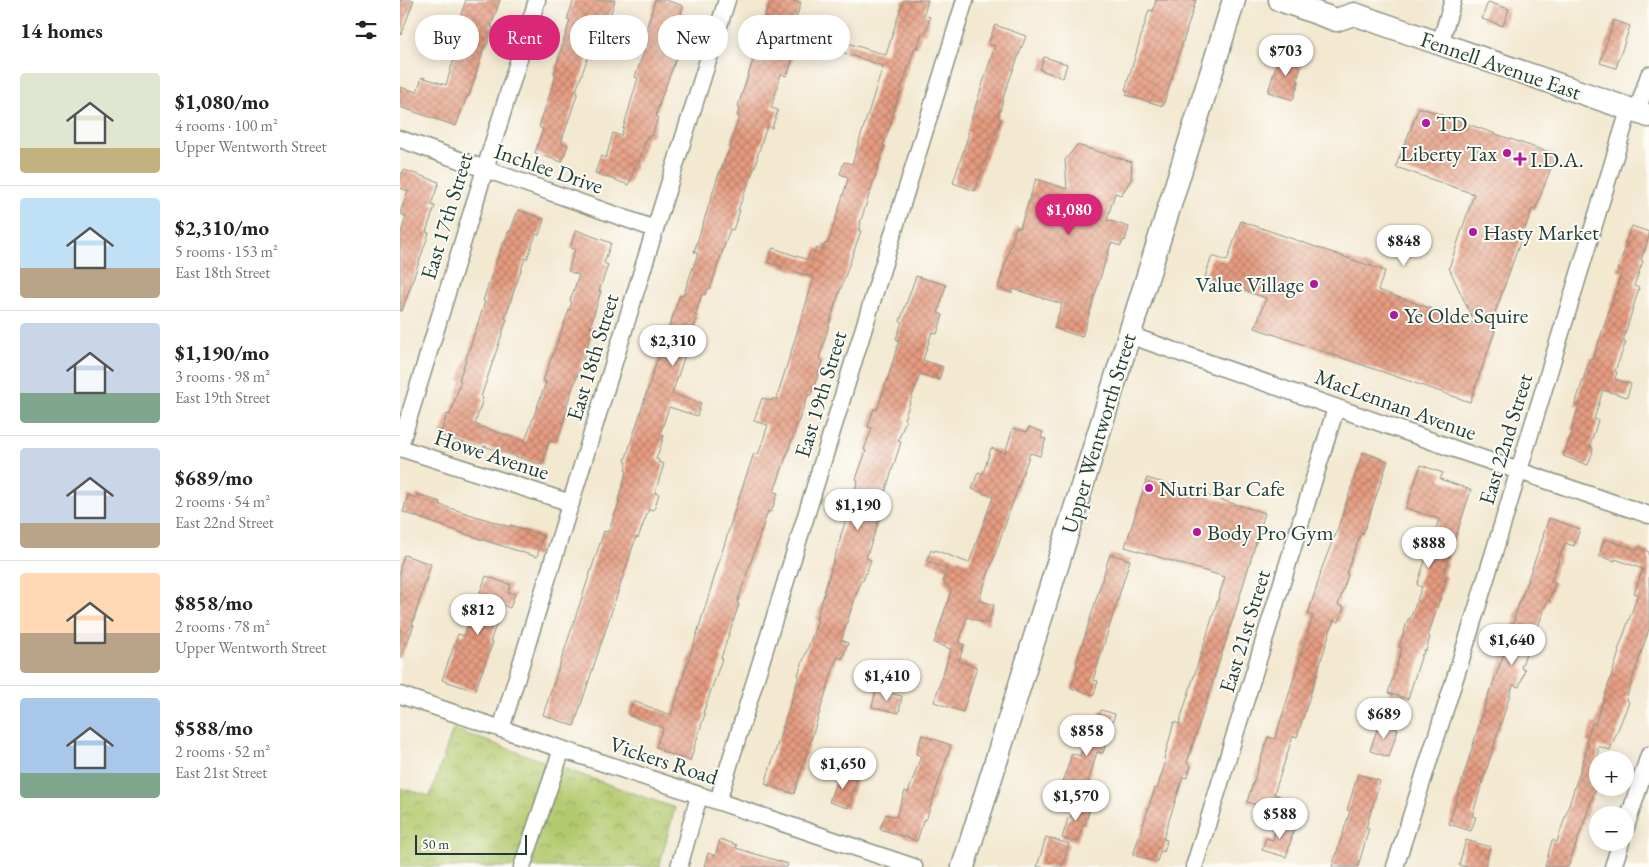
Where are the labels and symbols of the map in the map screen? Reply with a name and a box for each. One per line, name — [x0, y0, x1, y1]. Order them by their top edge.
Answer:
street label: Fennell Avenue East — [1417, 24, 1585, 107]
pin: $703 — [1256, 34, 1316, 77]
place label: TD — [1436, 109, 1467, 138]
marker: TD — [1420, 117, 1432, 129]
street label: Inchlee Drive — [491, 136, 607, 201]
place label: Liberty Tax — [1400, 139, 1498, 168]
place label: I.D.A. — [1530, 145, 1584, 174]
marker: Liberty Tax — [1501, 147, 1513, 159]
street label: East 17th Street — [413, 149, 480, 283]
marker: I.D.A. — [1514, 153, 1526, 165]
pin: $1,080 — [1028, 194, 1110, 236]
place label: Hasty Market — [1483, 218, 1599, 247]
pin: $848 — [1374, 224, 1434, 267]
marker: Hasty Market — [1467, 226, 1479, 238]
place label: Value Village — [1196, 270, 1304, 299]
marker: Value Village — [1308, 278, 1320, 290]
street label: East 18th Street — [559, 290, 626, 424]
place label: Ye Olde Squire — [1404, 301, 1529, 330]
marker: Ye Olde Squire — [1388, 309, 1400, 321]
pin: $2,310 — [632, 324, 714, 367]
street label: East 19th Street — [787, 327, 854, 461]
street label: Upper Wentworth Street — [1054, 329, 1143, 537]
street label: MacLennan Avenue — [1311, 362, 1481, 447]
street label: East 22nd Street — [1472, 370, 1539, 508]
street label: Howe Avenue — [431, 422, 553, 487]
place label: Nutri Bar Cafe — [1159, 474, 1285, 503]
marker: Nutri Bar Cafe — [1143, 482, 1155, 494]
pin: $1,190 — [817, 488, 899, 531]
place label: Body Pro Gym — [1207, 518, 1334, 547]
marker: Body Pro Gym — [1191, 526, 1203, 538]
pin: $888 — [1399, 526, 1459, 569]
street label: East 21st Street — [1212, 566, 1277, 696]
pin: $812 — [448, 594, 508, 636]
pin: $1,640 — [1471, 624, 1553, 666]
pin: $1,410 — [846, 660, 928, 702]
pin: $689 — [1354, 698, 1414, 740]
pin: $858 — [1057, 714, 1117, 757]
street label: Vickers Road — [606, 729, 723, 792]
pin: $1,650 — [802, 748, 884, 790]
pin: $1,570 — [1035, 780, 1117, 822]
pin: $588 — [1250, 798, 1310, 840]
scale bar — [415, 832, 528, 855]

